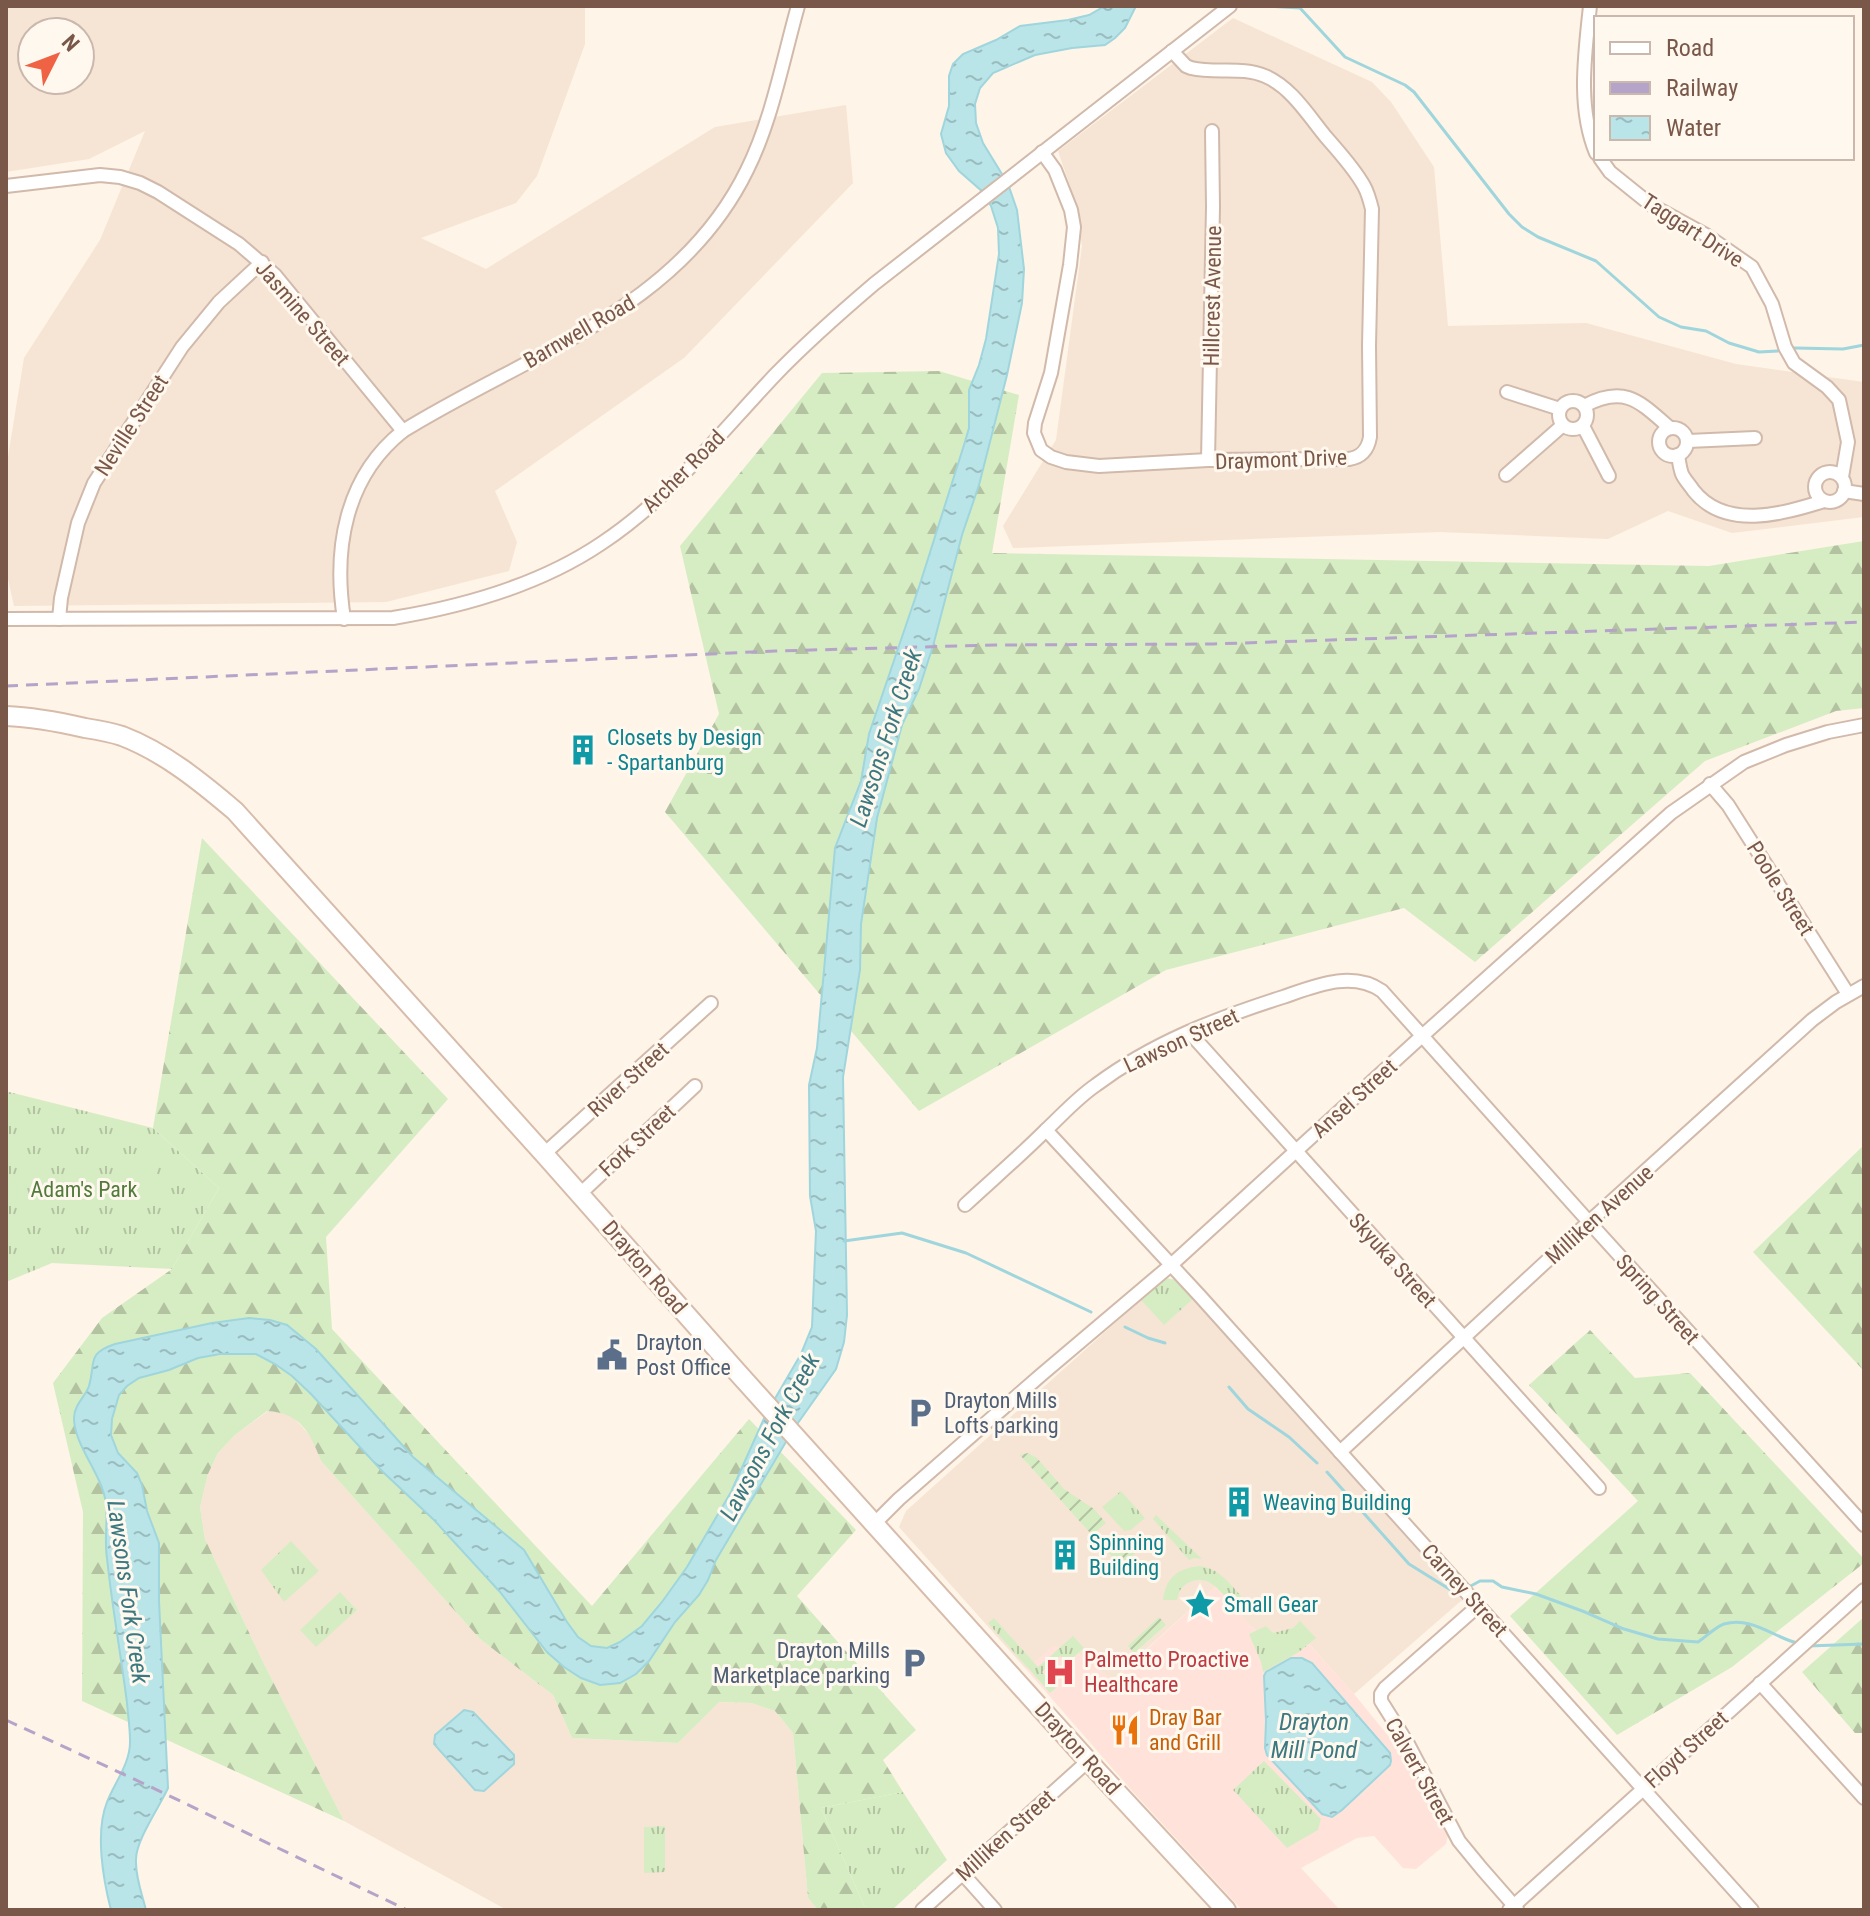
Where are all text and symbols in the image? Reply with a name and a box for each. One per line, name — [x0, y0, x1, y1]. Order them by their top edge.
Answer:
north arrow — [16, 16, 96, 96]
legend — [1594, 16, 1854, 160]
text: N — [57, 30, 84, 56]
text: Road — [1666, 34, 1714, 62]
text: Railway — [1666, 74, 1738, 102]
text: Water — [1666, 114, 1721, 142]
street label: Taggart Drive — [1637, 188, 1748, 272]
street label: Hillcrest Avenue — [1199, 225, 1226, 367]
street label: Jasmine Street — [250, 256, 355, 371]
street label: Barnwell Road — [519, 290, 639, 373]
street label: Neville Street — [90, 370, 173, 480]
street label: Archer Road — [637, 425, 730, 518]
street label: Draymont Drive — [1215, 445, 1347, 474]
water label: Lawsons Fork Creek — [844, 645, 928, 830]
place label: Closets by Design - Spartanburg — [607, 725, 762, 775]
building icon: Closets by Design - Spartanburg — [566, 733, 600, 767]
street label: Poole Street — [1742, 837, 1819, 940]
street label: Lawson Street — [1120, 1003, 1243, 1078]
street label: River Street — [583, 1037, 674, 1122]
street label: Ansel Street — [1307, 1054, 1402, 1143]
street label: Fork Street — [594, 1099, 680, 1182]
street label: Milliken Avenue — [1540, 1160, 1658, 1269]
park label: Adam's Park — [31, 1177, 138, 1202]
street label: Skyuka Street — [1344, 1208, 1441, 1313]
street label: Drayton Road — [597, 1216, 692, 1319]
street label: Spring Street — [1611, 1249, 1704, 1349]
place label: Drayton Post Office — [636, 1330, 731, 1380]
public building icon: Drayton Post Office — [595, 1338, 629, 1372]
water label: Lawsons Fork Creek — [714, 1348, 826, 1525]
place label: Drayton Mills Lofts parking — [944, 1388, 1059, 1438]
parking icon: Drayton Mills Lofts parking — [903, 1396, 937, 1430]
building icon: Weaving Building — [1222, 1485, 1256, 1519]
place label: Weaving Building — [1263, 1490, 1411, 1515]
water label: Lawsons Fork Creek — [101, 1498, 155, 1686]
place label: Spinning Building — [1089, 1530, 1164, 1580]
building icon: Spinning Building — [1048, 1538, 1082, 1572]
street label: Carney Street — [1416, 1539, 1513, 1642]
place icon: Small Gear — [1183, 1587, 1217, 1621]
place label: Small Gear — [1224, 1592, 1319, 1617]
place label: Drayton Mills Marketplace parking — [713, 1638, 890, 1688]
parking icon: Drayton Mills Marketplace parking — [897, 1646, 931, 1680]
place label: Palmetto Proactive Healthcare — [1084, 1647, 1249, 1697]
hospital icon: Palmetto Proactive Healthcare — [1043, 1655, 1077, 1689]
street label: Drayton Road — [1030, 1697, 1126, 1800]
place label: Dray Bar and Grill — [1149, 1705, 1222, 1755]
street label: Floyd Street — [1640, 1706, 1733, 1793]
water label: Drayton Mill Pond — [1271, 1708, 1358, 1764]
restaurant icon: Dray Bar and Grill — [1108, 1713, 1142, 1747]
street label: Calvert Street — [1380, 1714, 1459, 1829]
street label: Milliken Street — [951, 1785, 1060, 1886]

